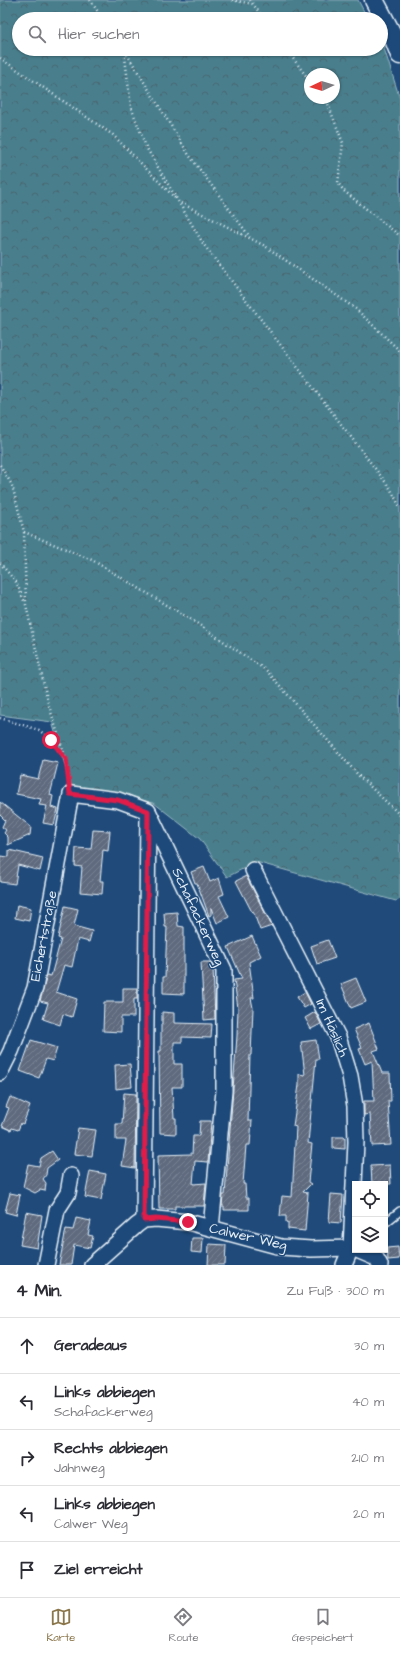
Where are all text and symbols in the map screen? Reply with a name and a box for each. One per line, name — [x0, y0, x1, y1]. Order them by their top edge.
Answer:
search box — [12, 12, 388, 56]
icon: search — [26, 23, 48, 45]
text: Hier suchen — [58, 24, 139, 45]
north arrow — [304, 68, 340, 104]
route start — [42, 731, 60, 749]
street label: Schafackerweg — [166, 865, 230, 969]
street label: Eichertstraße — [25, 888, 63, 983]
street label: Im Häslich — [310, 996, 354, 1060]
map controls — [352, 1181, 388, 1253]
button: locate — [352, 1181, 388, 1217]
route end — [179, 1213, 197, 1231]
button: layers — [352, 1217, 388, 1253]
street label: Calwer Weg — [207, 1218, 289, 1256]
text: 4 Min. — [16, 1279, 62, 1303]
text: Zu Fuß · 300 m — [287, 1282, 384, 1300]
icon: ahead — [16, 1335, 38, 1357]
text: Geradeaus — [54, 1335, 127, 1356]
text: 30 m — [354, 1337, 384, 1355]
text: Links abbiegen — [54, 1382, 155, 1403]
icon: left — [16, 1391, 38, 1413]
text: 40 m — [352, 1393, 384, 1411]
text: Schafackerweg — [54, 1403, 153, 1421]
text: Rechts abbiegen — [54, 1438, 168, 1459]
icon: right — [16, 1447, 38, 1469]
text: 210 m — [351, 1449, 384, 1467]
text: Jahnweg — [54, 1459, 105, 1477]
text: Links abbiegen — [54, 1494, 155, 1515]
icon: left — [16, 1503, 38, 1525]
text: 20 m — [353, 1505, 384, 1523]
text: Calwer Weg — [54, 1515, 128, 1533]
icon: arrive — [16, 1559, 38, 1581]
text: Ziel erreicht — [54, 1559, 143, 1580]
tab: Karte — [47, 1606, 75, 1645]
tab: Route — [168, 1606, 199, 1645]
tab: Gespeichert — [292, 1606, 353, 1645]

